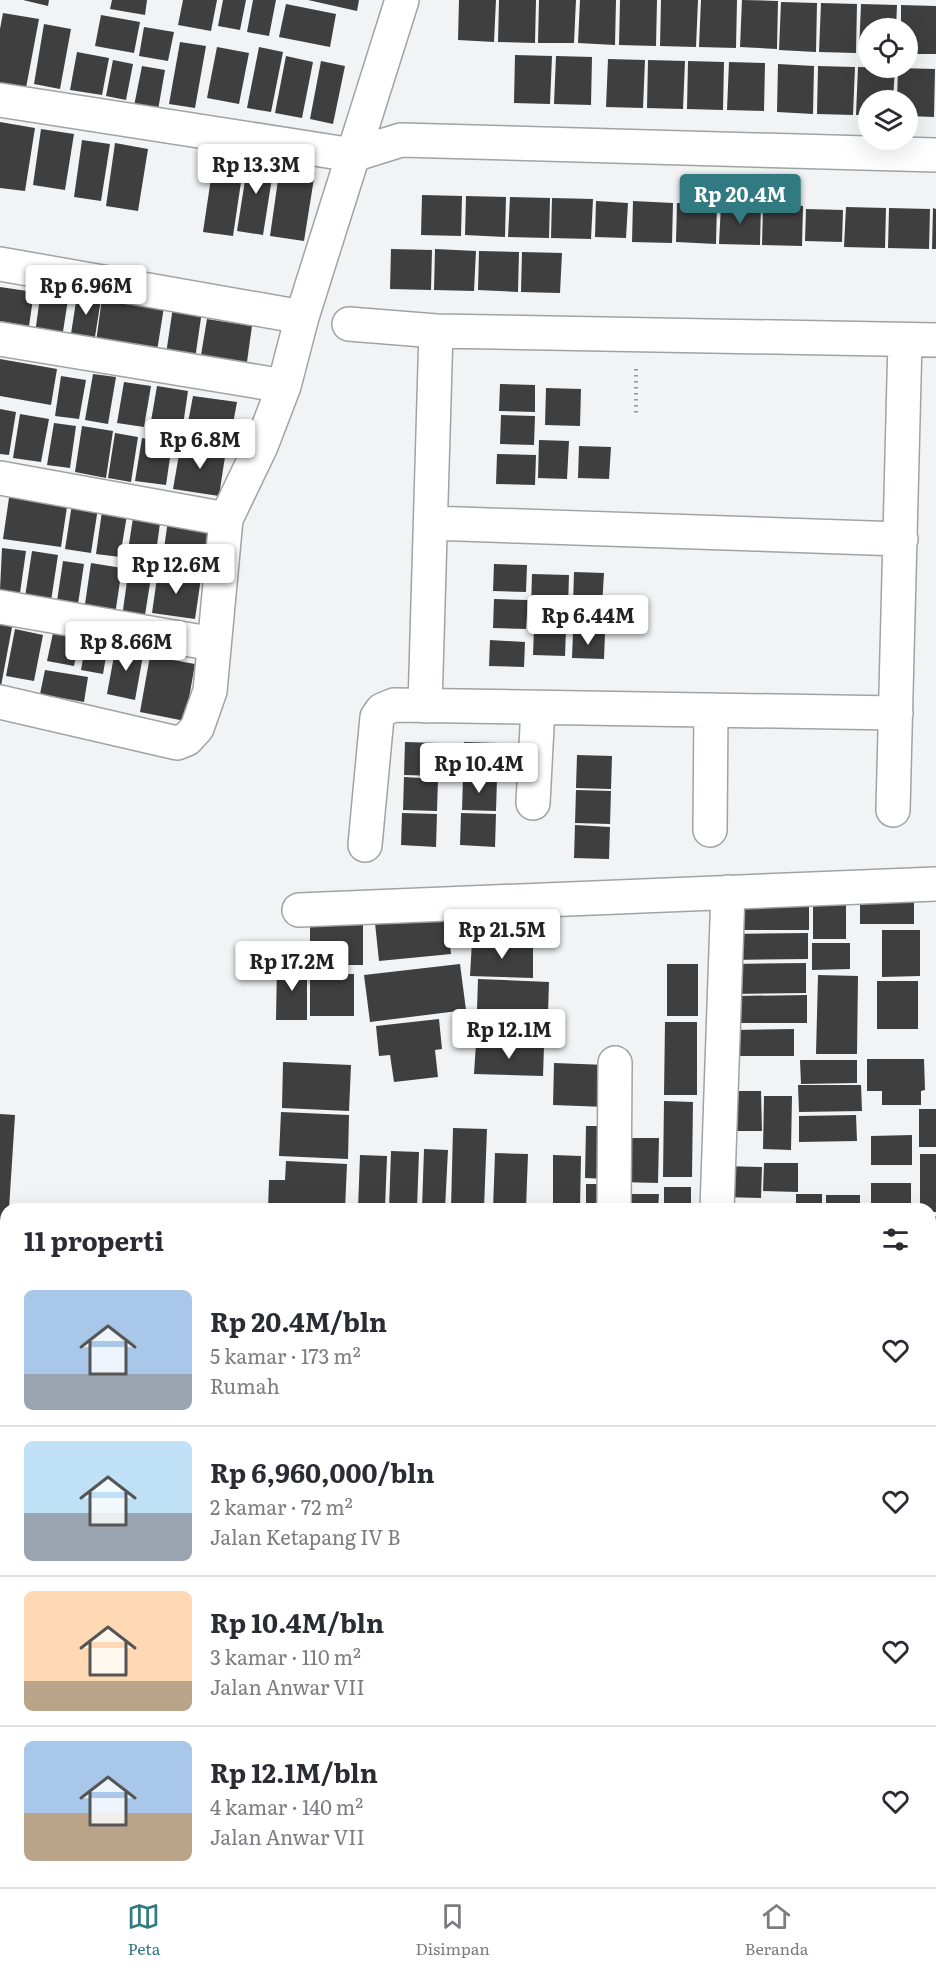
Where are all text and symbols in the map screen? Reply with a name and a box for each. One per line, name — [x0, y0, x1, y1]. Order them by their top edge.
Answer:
map controls — [858, 18, 918, 150]
button: locate — [858, 18, 918, 78]
button: layers — [858, 90, 918, 150]
pin: Rp 13.3M — [194, 144, 318, 195]
text: Rp 13.3M — [212, 148, 300, 178]
pin: Rp 20.4M — [678, 174, 802, 225]
text: Rp 20.4M — [694, 178, 786, 208]
pin: Rp 6.96M — [24, 265, 148, 316]
text: Rp 6.96M — [40, 269, 132, 299]
pin: Rp 6.8M — [145, 419, 255, 470]
text: Rp 6.8M — [159, 423, 241, 453]
pin: Rp 12.6M — [114, 544, 238, 595]
text: Rp 12.6M — [132, 548, 220, 578]
pin: Rp 6.44M — [526, 595, 650, 646]
text: Rp 6.44M — [541, 599, 635, 629]
pin: Rp 8.66M — [64, 621, 188, 672]
text: Rp 8.66M — [79, 625, 173, 655]
pin: Rp 10.4M — [417, 743, 541, 794]
text: Rp 10.4M — [434, 747, 524, 777]
pin: Rp 21.5M — [440, 909, 564, 960]
text: Rp 21.5M — [458, 913, 546, 943]
pin: Rp 17.2M — [230, 941, 354, 992]
text: Rp 17.2M — [249, 945, 335, 975]
pin: Rp 12.1M — [447, 1009, 571, 1060]
text: Rp 12.1M — [466, 1013, 552, 1043]
text: 11 properti — [24, 1220, 164, 1259]
icon: filters — [879, 1223, 912, 1256]
text: Rp 20.4M/bln — [210, 1301, 387, 1340]
icon: home — [72, 1314, 144, 1386]
icon: heart — [879, 1334, 912, 1367]
text: 5 kamar · 173 m² — [210, 1340, 361, 1370]
text: Rumah — [210, 1370, 280, 1400]
text: Rp 6,960,000/bln — [210, 1452, 434, 1491]
icon: home — [72, 1465, 144, 1537]
icon: heart — [879, 1485, 912, 1518]
text: 2 kamar · 72 m² — [210, 1491, 353, 1521]
text: Jalan Ketapang IV B — [210, 1521, 400, 1551]
text: Rp 10.4M/bln — [210, 1602, 384, 1641]
icon: home — [72, 1615, 144, 1687]
icon: heart — [879, 1635, 912, 1668]
text: 3 kamar · 110 m² — [210, 1641, 361, 1671]
text: Jalan Anwar VII — [210, 1671, 365, 1701]
text: Rp 12.1M/bln — [210, 1752, 378, 1791]
icon: home — [72, 1765, 144, 1837]
icon: heart — [879, 1785, 912, 1818]
text: 4 kamar · 140 m² — [210, 1791, 363, 1821]
text: Jalan Anwar VII — [210, 1821, 365, 1851]
tab: Peta — [127, 1900, 160, 1960]
tab: Disimpan — [415, 1900, 490, 1960]
tab: Beranda — [745, 1900, 809, 1960]

